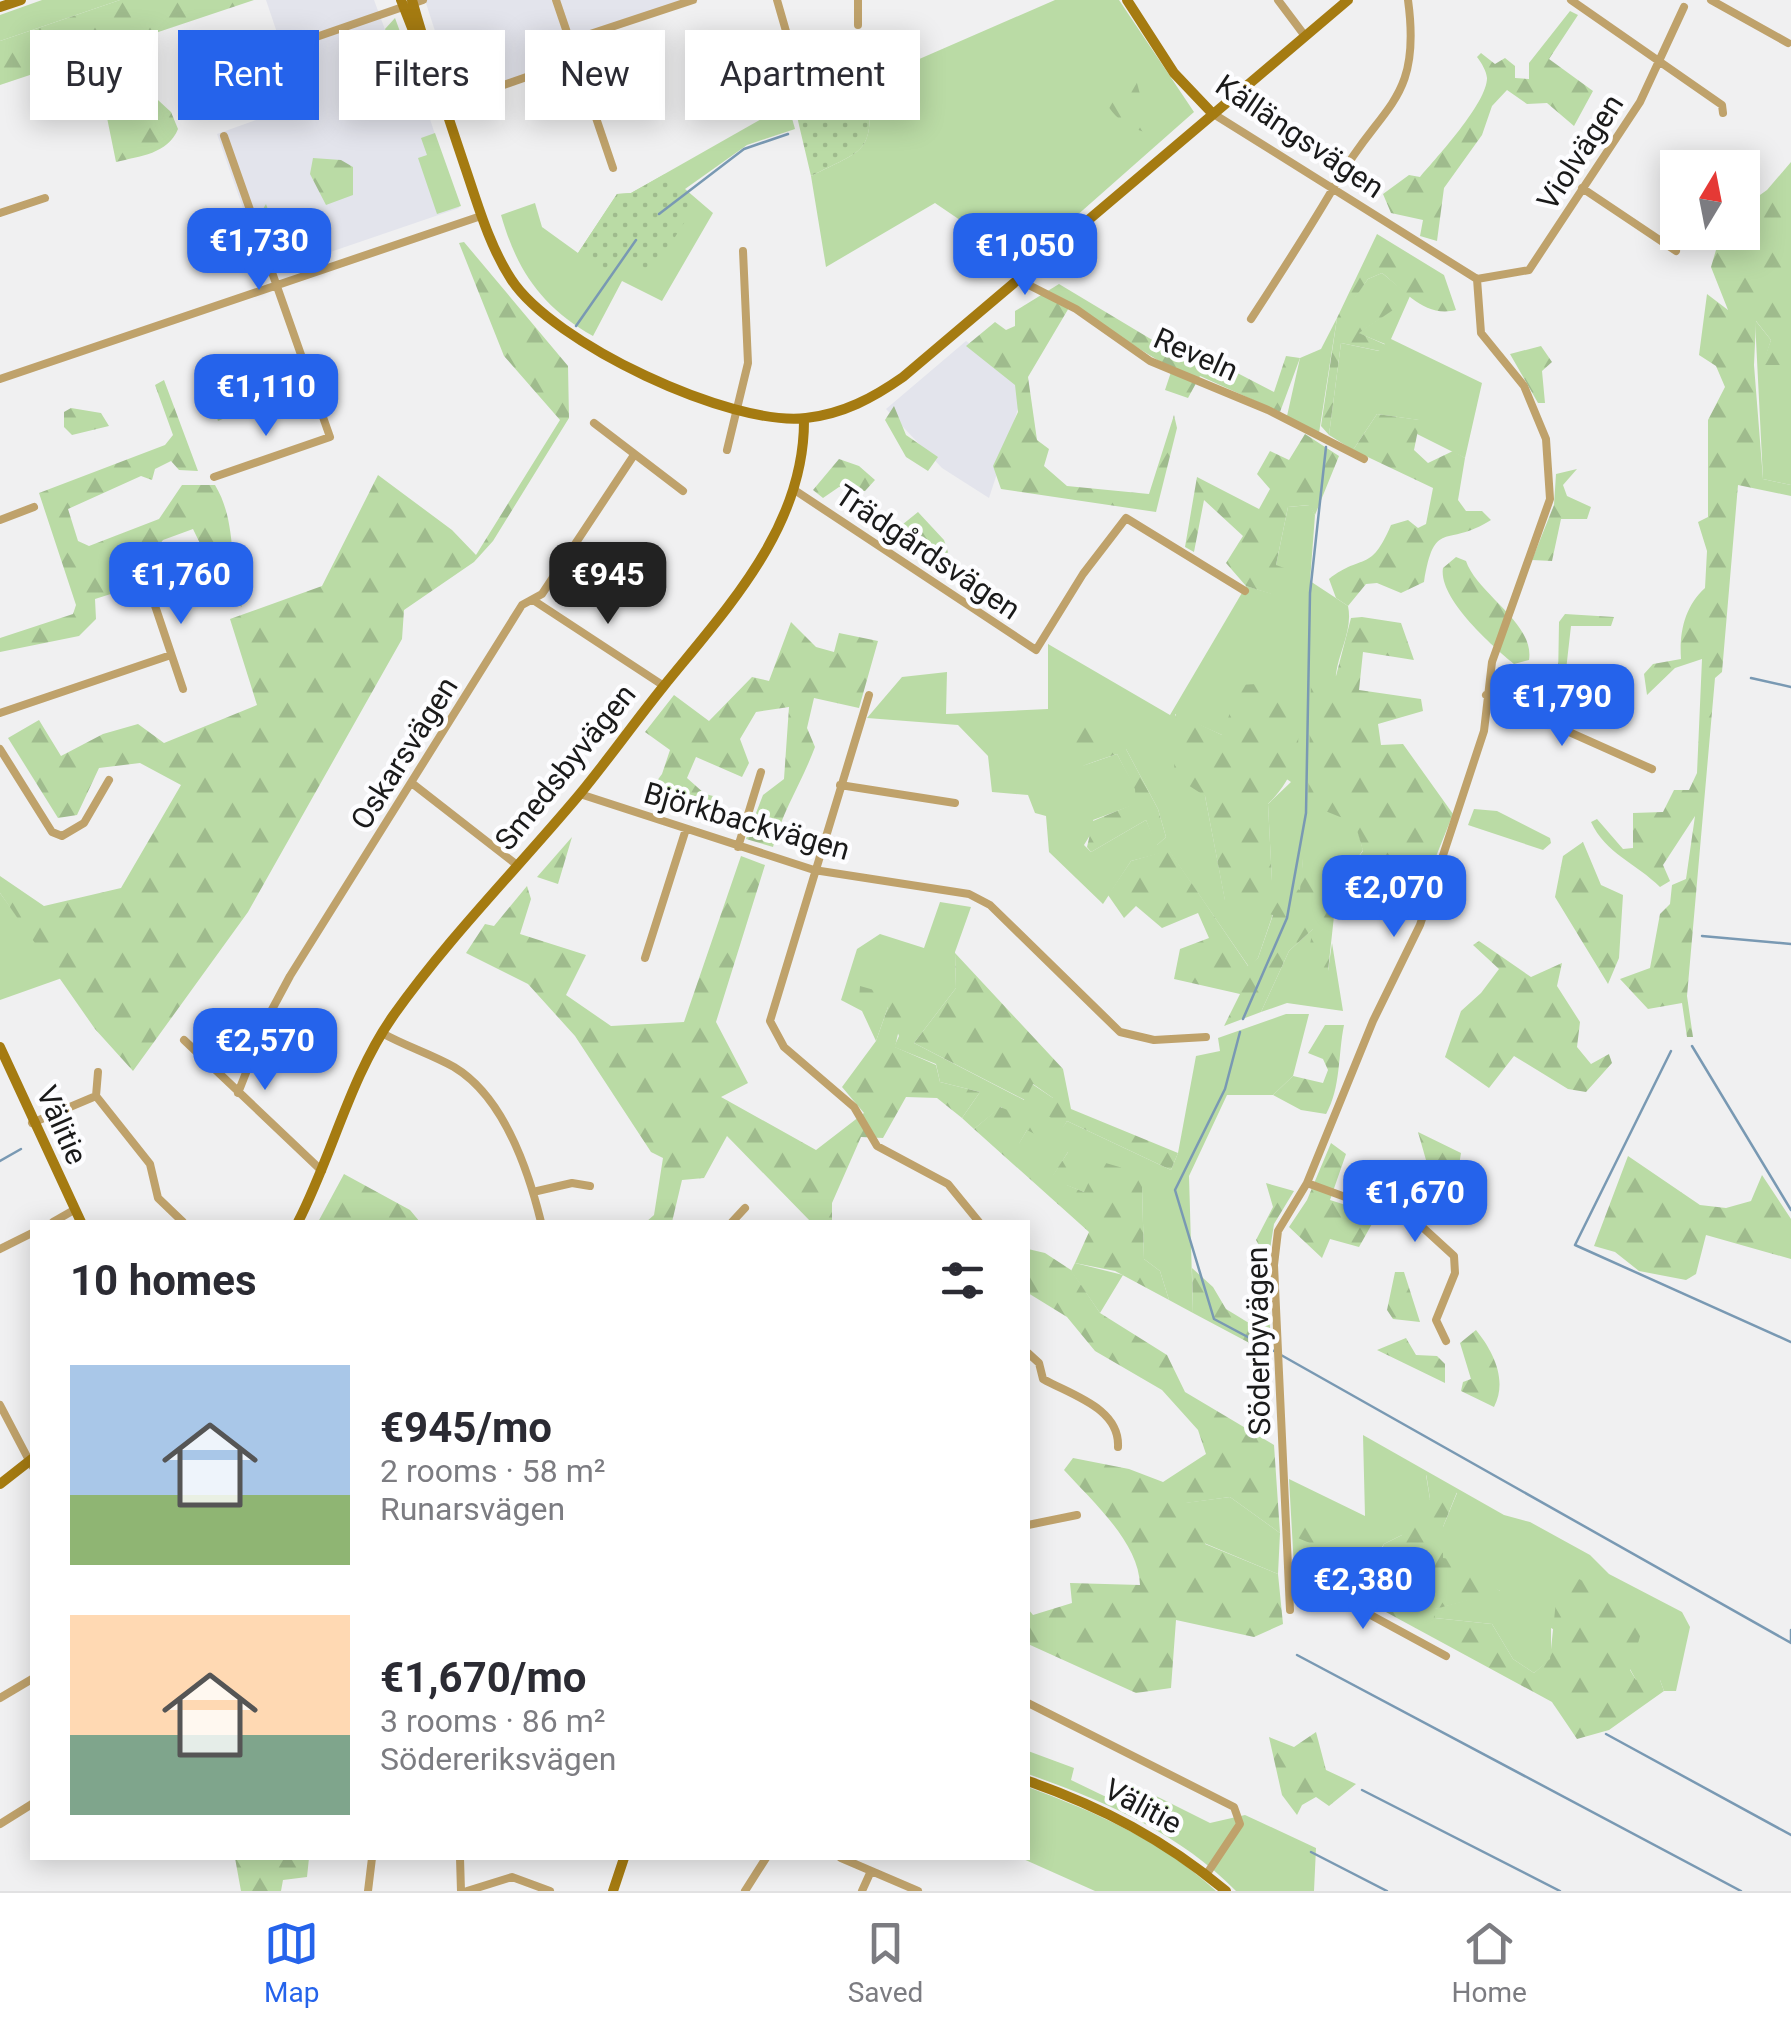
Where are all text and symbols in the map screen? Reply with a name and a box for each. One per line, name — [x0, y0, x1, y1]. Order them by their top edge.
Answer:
chip: Buy — [30, 30, 158, 120]
chip: Rent — [178, 30, 319, 120]
chip: Filters — [339, 30, 505, 120]
chip: New — [525, 30, 665, 120]
chip: Apartment — [685, 30, 920, 120]
street label: Källängsvägen — [1209, 67, 1391, 205]
street label: Violvägen — [1530, 88, 1630, 216]
north arrow — [1660, 150, 1760, 250]
map controls — [1660, 150, 1760, 250]
pin: €1,730 — [178, 208, 340, 293]
pin: €1,050 — [944, 213, 1106, 298]
text: €1,730 — [209, 221, 309, 259]
text: €1,050 — [975, 226, 1075, 264]
street label: Reveln — [1149, 320, 1243, 388]
pin: €1,110 — [185, 354, 347, 439]
text: €1,110 — [216, 367, 316, 405]
street label: Trädgårdsvägen — [829, 477, 1027, 627]
pin: €1,760 — [100, 542, 262, 627]
pin: €945 — [549, 542, 667, 627]
text: €1,760 — [131, 555, 231, 593]
text: €945 — [571, 555, 645, 593]
pin: €1,790 — [1481, 664, 1643, 749]
street label: Oskarsvägen — [343, 670, 465, 836]
street label: Smedsbyvägen — [487, 677, 643, 857]
text: €1,790 — [1512, 677, 1612, 715]
street label: Björkbackvägen — [640, 775, 854, 867]
pin: €2,070 — [1313, 855, 1475, 940]
text: €2,070 — [1344, 868, 1444, 906]
pin: €2,570 — [184, 1008, 346, 1093]
text: €2,570 — [215, 1021, 315, 1059]
street label: Välitie — [29, 1080, 95, 1170]
pin: €1,670 — [1334, 1160, 1496, 1245]
text: €1,670 — [1365, 1173, 1465, 1211]
street label: Söderbyvägen — [1239, 1246, 1277, 1436]
icon: filters — [935, 1253, 990, 1308]
text: 10 homes — [70, 1256, 257, 1305]
text: €945/mo — [380, 1403, 552, 1452]
icon: home — [150, 1405, 270, 1525]
text: 2 rooms · 58 m² — [380, 1452, 605, 1490]
text: Runarsvägen — [380, 1490, 565, 1528]
pin: €2,380 — [1282, 1547, 1444, 1632]
text: €2,380 — [1313, 1560, 1413, 1598]
text: €1,670/mo — [380, 1653, 587, 1702]
icon: home — [150, 1655, 270, 1775]
text: 3 rooms · 86 m² — [380, 1702, 605, 1740]
text: Södereriksvägen — [380, 1740, 616, 1778]
street label: Välitie — [1098, 1771, 1188, 1841]
tab: Map — [264, 1916, 319, 2009]
tab: Saved — [848, 1916, 923, 2009]
tab: Home — [1452, 1916, 1527, 2009]

